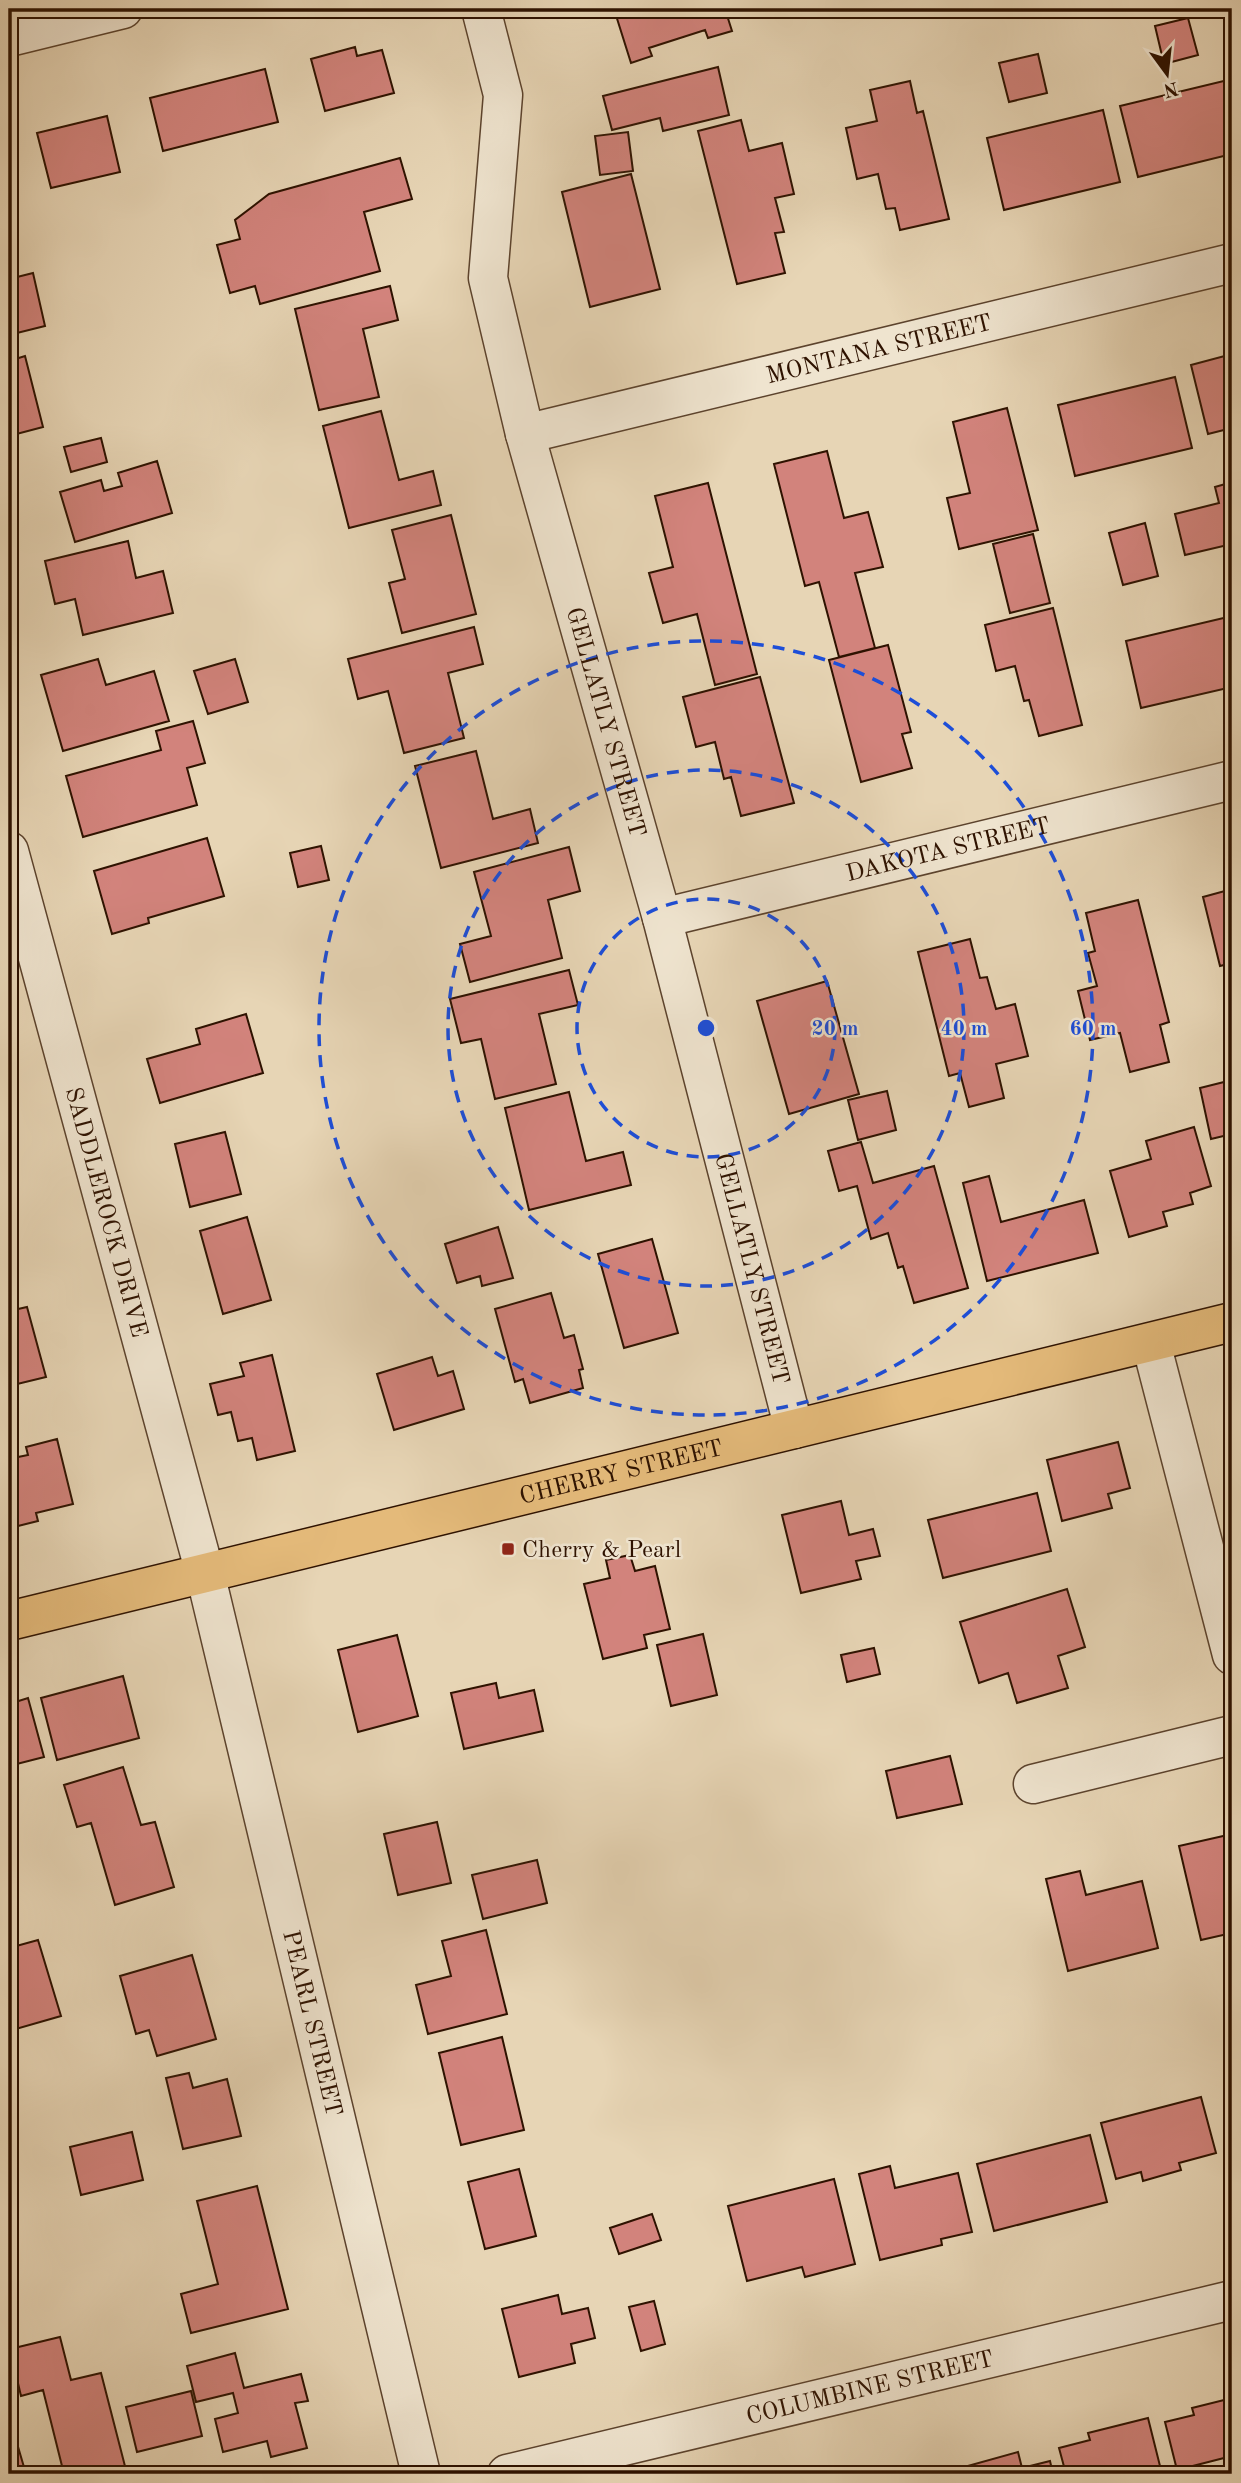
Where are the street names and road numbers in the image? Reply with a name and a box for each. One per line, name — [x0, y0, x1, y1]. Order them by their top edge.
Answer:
street label: MONTANA STREET — [764, 312, 994, 389]
street label: GELLATLY STREET — [561, 605, 649, 840]
street label: DAKOTA STREET — [844, 814, 1053, 887]
street label: SADDLEROCK DRIVE — [60, 1085, 150, 1340]
street label: GELLATLY STREET — [709, 1151, 792, 1387]
street label: CHERRY STREET — [517, 1437, 726, 1510]
street label: PEARL STREET — [277, 1928, 345, 2119]
street label: COLUMBINE STREET — [744, 2348, 996, 2430]

